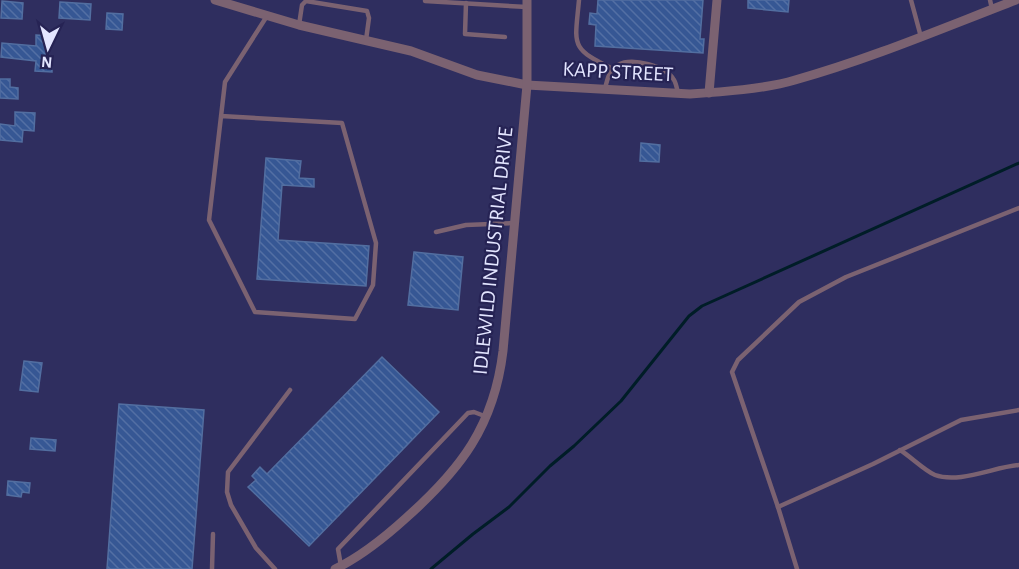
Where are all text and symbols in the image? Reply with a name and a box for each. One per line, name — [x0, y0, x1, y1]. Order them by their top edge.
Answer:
north arrow — [18, 18, 78, 78]
text: N — [41, 53, 53, 70]
street label: KAPP STREET — [562, 59, 674, 85]
street label: IDLEWILD INDUSTRIAL DRIVE — [470, 126, 516, 376]

